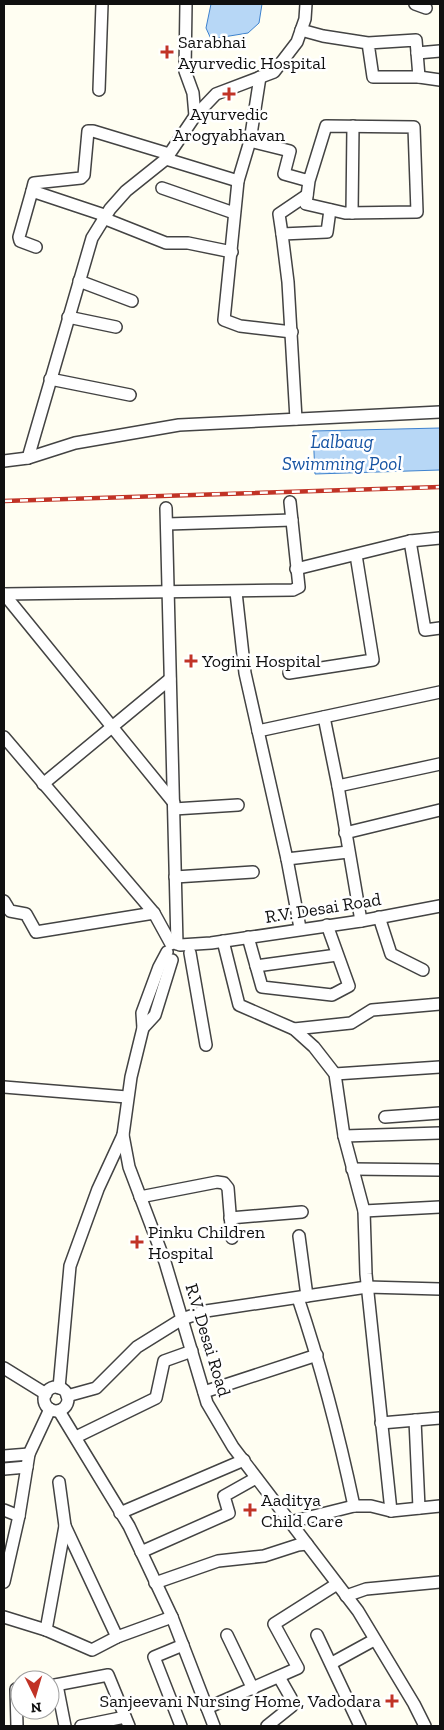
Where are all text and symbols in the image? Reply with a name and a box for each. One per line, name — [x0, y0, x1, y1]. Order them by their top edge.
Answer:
place label: Sarabhai Ayurvedic Hospital — [178, 31, 326, 74]
marker: Sarabhai Ayurvedic Hospital — [160, 45, 174, 59]
marker: Ayurvedic Arogyabhavan — [222, 87, 236, 101]
place label: Ayurvedic Arogyabhavan — [173, 103, 286, 146]
water label: Lalbaug Swimming Pool — [282, 430, 402, 475]
place label: Yogini Hospital — [201, 650, 321, 672]
marker: Yogini Hospital — [184, 654, 198, 668]
street label: R.V. Desai Road — [263, 888, 383, 928]
place label: Pinku Children Hospital — [148, 1221, 266, 1264]
marker: Pinku Children Hospital — [130, 1235, 144, 1249]
street label: R.V. Desai Road — [180, 1281, 236, 1399]
place label: Aaditya Child Care — [261, 1489, 343, 1532]
marker: Aaditya Child Care — [243, 1503, 257, 1517]
north arrow — [10, 1670, 60, 1720]
place label: Sanjeevani Nursing Home, Vadodara — [100, 1690, 381, 1712]
marker: Sanjeevani Nursing Home, Vadodara — [385, 1694, 399, 1708]
text: N — [30, 1699, 42, 1716]

